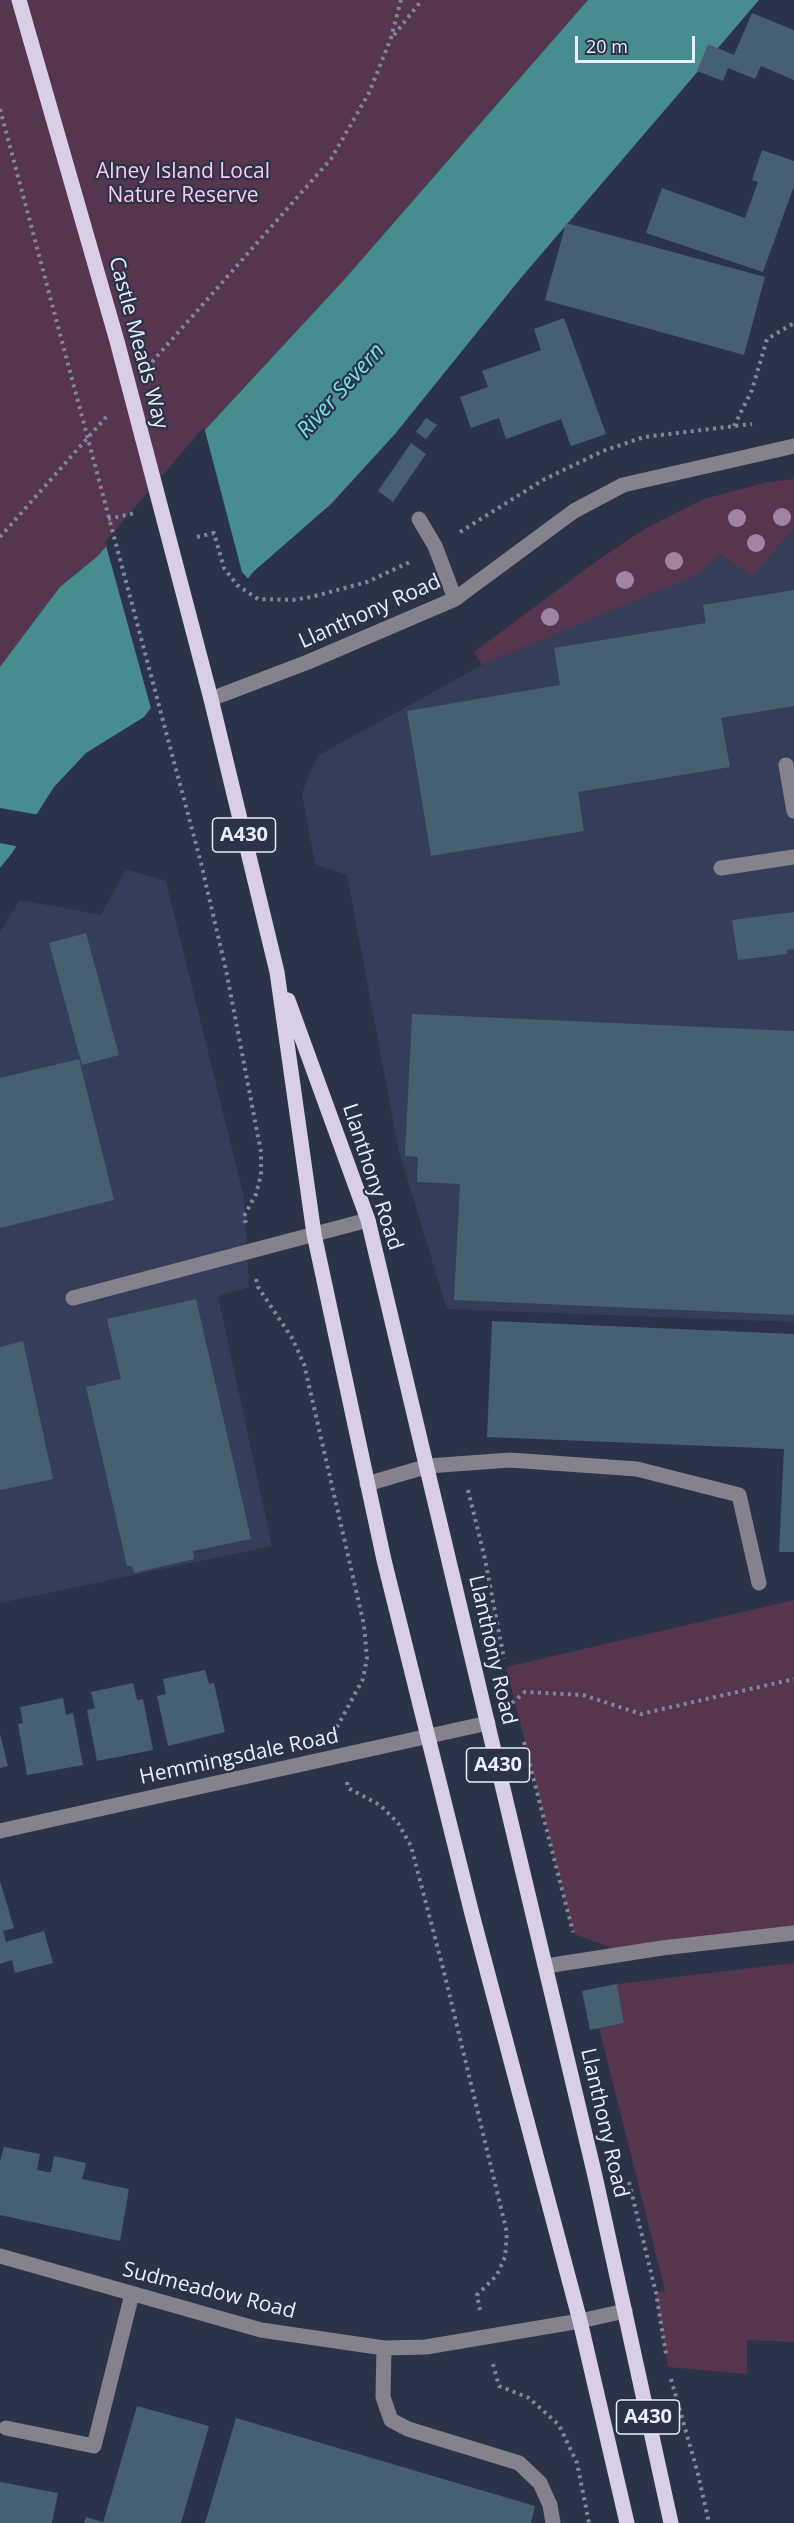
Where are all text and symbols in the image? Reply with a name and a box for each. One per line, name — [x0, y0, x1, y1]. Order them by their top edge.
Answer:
scale bar — [578, 24, 698, 62]
text: 20 m — [586, 34, 628, 58]
park label: Alney Island Local Nature Reserve — [96, 159, 270, 209]
street label: Castle Meads Way — [103, 254, 173, 432]
water label: River Severn — [292, 338, 390, 444]
street label: Llanthony Road — [295, 569, 445, 655]
road number: A430 — [212, 818, 276, 852]
street label: Llanthony Road — [336, 1100, 408, 1254]
street label: Llanthony Road — [463, 1573, 521, 1727]
street label: Hemmingsdale Road — [137, 1724, 341, 1790]
road number: A430 — [466, 1748, 530, 1782]
street label: Llanthony Road — [575, 2046, 633, 2200]
street label: Sudmeadow Road — [120, 2257, 298, 2325]
road number: A430 — [616, 2400, 680, 2434]

